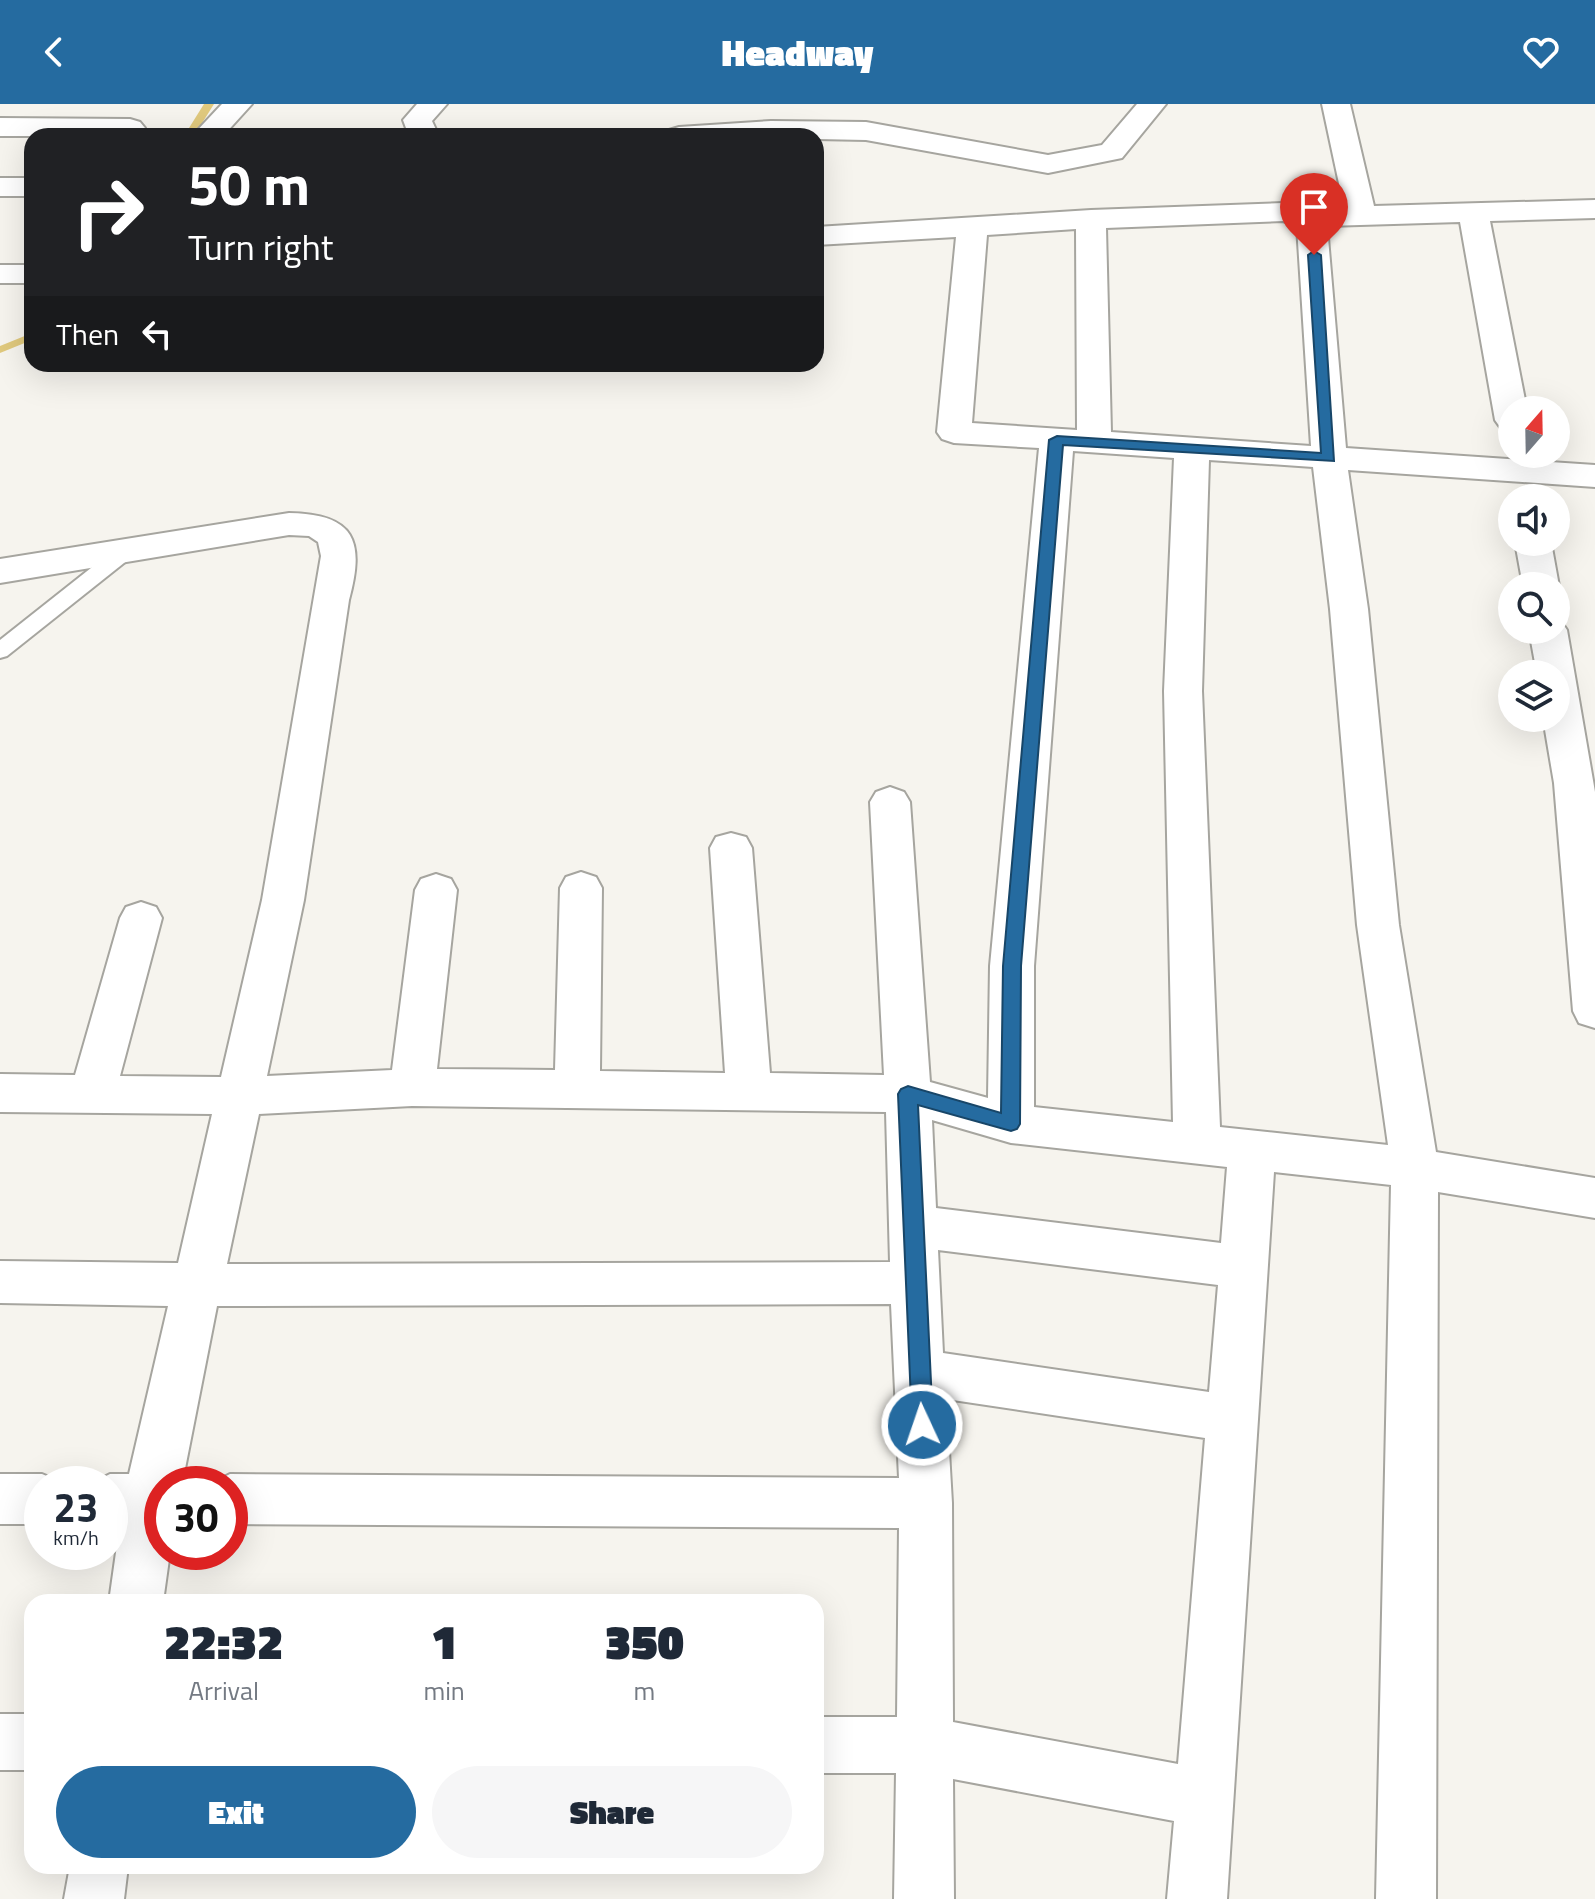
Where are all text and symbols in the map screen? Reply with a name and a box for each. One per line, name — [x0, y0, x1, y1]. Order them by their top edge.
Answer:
text: Headway — [722, 25, 873, 80]
icon: back — [32, 30, 76, 74]
icon: heart — [1519, 30, 1563, 74]
text: 50 m — [188, 142, 310, 227]
icon: right — [56, 160, 160, 264]
pin — [1280, 173, 1348, 255]
icon: arrive — [1292, 185, 1336, 229]
text: Turn right — [188, 219, 333, 274]
text: Then — [56, 311, 119, 357]
icon: left — [135, 312, 179, 356]
north arrow — [1498, 396, 1570, 468]
map controls — [1498, 396, 1570, 732]
button: sound — [1498, 484, 1570, 556]
button: search — [1498, 572, 1570, 644]
button: layers — [1498, 660, 1570, 732]
position arrow — [880, 1383, 964, 1467]
speed limit sign: 30 — [144, 1466, 248, 1570]
text: 23 — [54, 1477, 98, 1538]
text: km/h — [53, 1522, 99, 1553]
text: 22:32 — [164, 1605, 283, 1678]
text: 1 — [431, 1605, 457, 1678]
text: 350 — [605, 1605, 684, 1678]
text: Arrival — [188, 1671, 259, 1710]
text: min — [423, 1671, 465, 1710]
text: m — [634, 1671, 655, 1710]
button: Exit — [56, 1766, 416, 1858]
button: Share — [432, 1766, 792, 1858]

